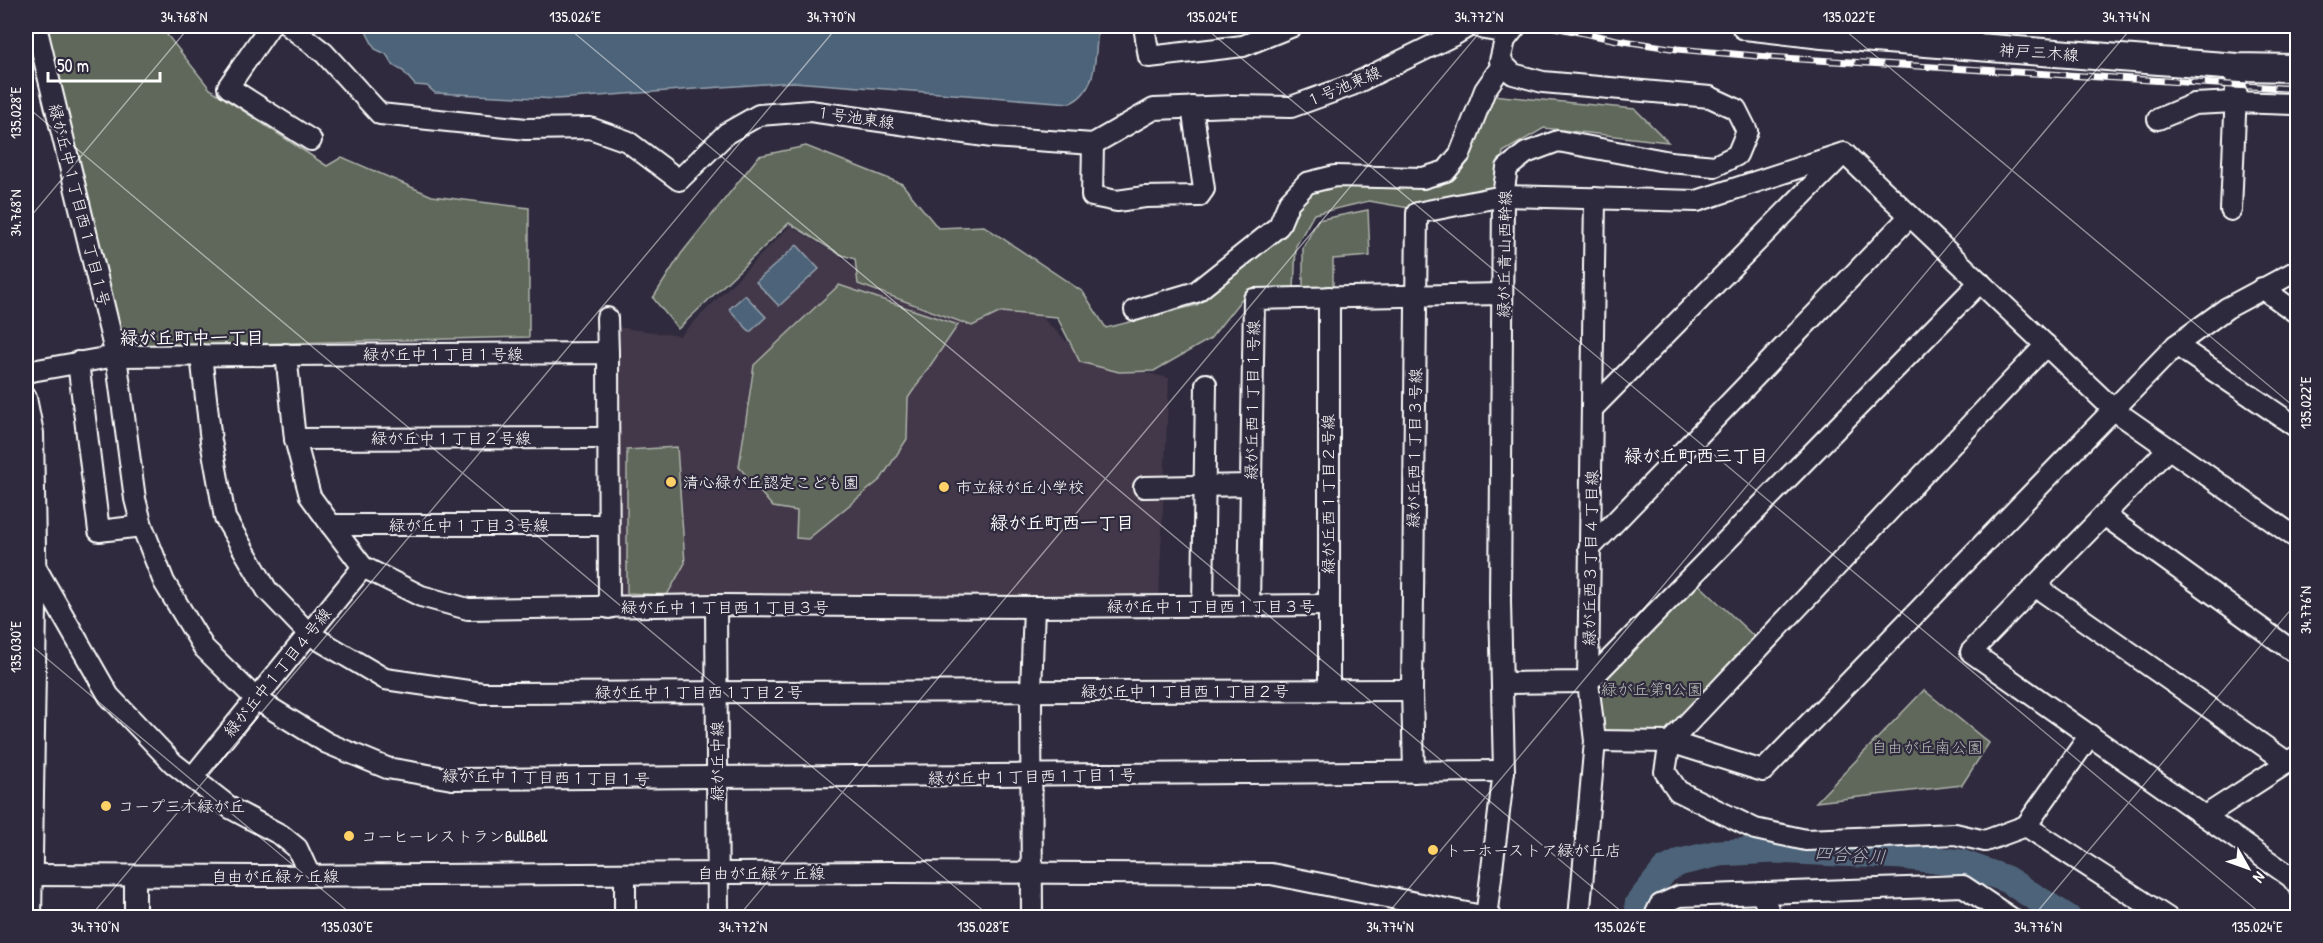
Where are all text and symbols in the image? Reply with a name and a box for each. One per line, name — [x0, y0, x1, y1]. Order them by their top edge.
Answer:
text: 34.768°N — [161, 6, 207, 27]
text: 135.026°E — [549, 6, 601, 27]
text: 34.770°N — [807, 6, 855, 27]
text: 135.024°E — [1186, 6, 1238, 27]
text: 34.772°N — [1455, 6, 1503, 27]
text: 135.022°E — [1823, 6, 1876, 27]
text: 34.774°N — [2102, 6, 2150, 27]
street label: 神戸三木線 — [1998, 38, 2080, 66]
scale bar — [48, 45, 160, 83]
text: 50 m — [57, 53, 89, 78]
street label: １号池東線 — [1302, 60, 1384, 112]
text: 135.028°E — [5, 87, 26, 139]
street label: 緑が丘中１丁目西１丁目１号 — [44, 101, 116, 309]
street label: １号池東線 — [814, 101, 896, 133]
text: 34.768°N — [5, 190, 26, 236]
street label: 緑が丘青山西幹線 — [1492, 190, 1516, 318]
street label: 緑が丘西１丁目１号線 — [1240, 320, 1264, 480]
district label: 緑が丘町中一丁目 — [120, 325, 264, 350]
street label: 緑が丘中１丁目１号線 — [363, 343, 523, 365]
street label: 緑が丘西１丁目３号線 — [1402, 368, 1426, 528]
text: 135.022°E — [2295, 376, 2316, 429]
street label: 緑が丘西１丁目２号線 — [1317, 414, 1339, 574]
street label: 緑が丘中１丁目２号線 — [371, 427, 531, 449]
district label: 緑が丘町西三丁目 — [1624, 443, 1768, 468]
street label: 緑が丘西３丁目４丁目線 — [1577, 470, 1603, 646]
place label: 清心緑が丘認定こども園 — [683, 471, 859, 493]
marker: 清心緑が丘認定こども園 — [664, 475, 678, 489]
place label: 市立緑が丘小学校 — [956, 476, 1084, 498]
marker: 市立緑が丘小学校 — [937, 480, 951, 494]
district label: 緑が丘町西一丁目 — [990, 510, 1134, 535]
street label: 緑が丘中１丁目３号線 — [389, 514, 549, 536]
text: 34.776°N — [2295, 586, 2316, 634]
street label: 緑が丘中１丁目西１丁目３号 — [1107, 595, 1315, 617]
street label: 緑が丘中１丁目西１丁目３号 — [621, 596, 829, 618]
street label: 緑が丘中１丁目４号線 — [218, 603, 336, 741]
text: 135.030°E — [5, 621, 26, 673]
park label: 緑が丘第9公園 — [1601, 678, 1703, 700]
street label: 緑が丘中１丁目西１丁目２号 — [1081, 680, 1289, 702]
street label: 緑が丘中１丁目西１丁目２号 — [595, 681, 803, 703]
street label: 緑が丘中線 — [706, 721, 728, 801]
park label: 自由が丘南公園 — [1871, 736, 1983, 758]
street label: 緑が丘中１丁目西１丁目１号 — [928, 763, 1136, 789]
street label: 緑が丘中１丁目西１丁目１号 — [442, 764, 650, 790]
place label: コープ三木緑が丘 — [118, 795, 245, 817]
marker: コープ三木緑が丘 — [99, 799, 113, 813]
place label: コーヒーレストランBullBell — [361, 825, 548, 847]
marker: コーヒーレストランBullBell — [342, 829, 356, 843]
north arrow — [2218, 838, 2278, 898]
place label: トーホーストア緑が丘店 — [1445, 839, 1621, 861]
water label: 四合谷川 — [1813, 840, 1887, 869]
marker: トーホーストア緑が丘店 — [1426, 843, 1440, 857]
street label: 自由が丘緑ヶ丘線 — [697, 862, 825, 884]
street label: 自由が丘緑ヶ丘線 — [211, 865, 339, 887]
text: N — [2248, 867, 2271, 888]
text: 34.770°N — [71, 916, 119, 937]
text: 135.030°E — [321, 916, 373, 937]
text: 34.772°N — [719, 916, 767, 937]
text: 135.028°E — [957, 916, 1009, 937]
text: 34.774°N — [1366, 916, 1414, 937]
text: 135.026°E — [1594, 916, 1646, 937]
text: 34.776°N — [2014, 916, 2062, 937]
text: 135.024°E — [2231, 916, 2283, 937]

